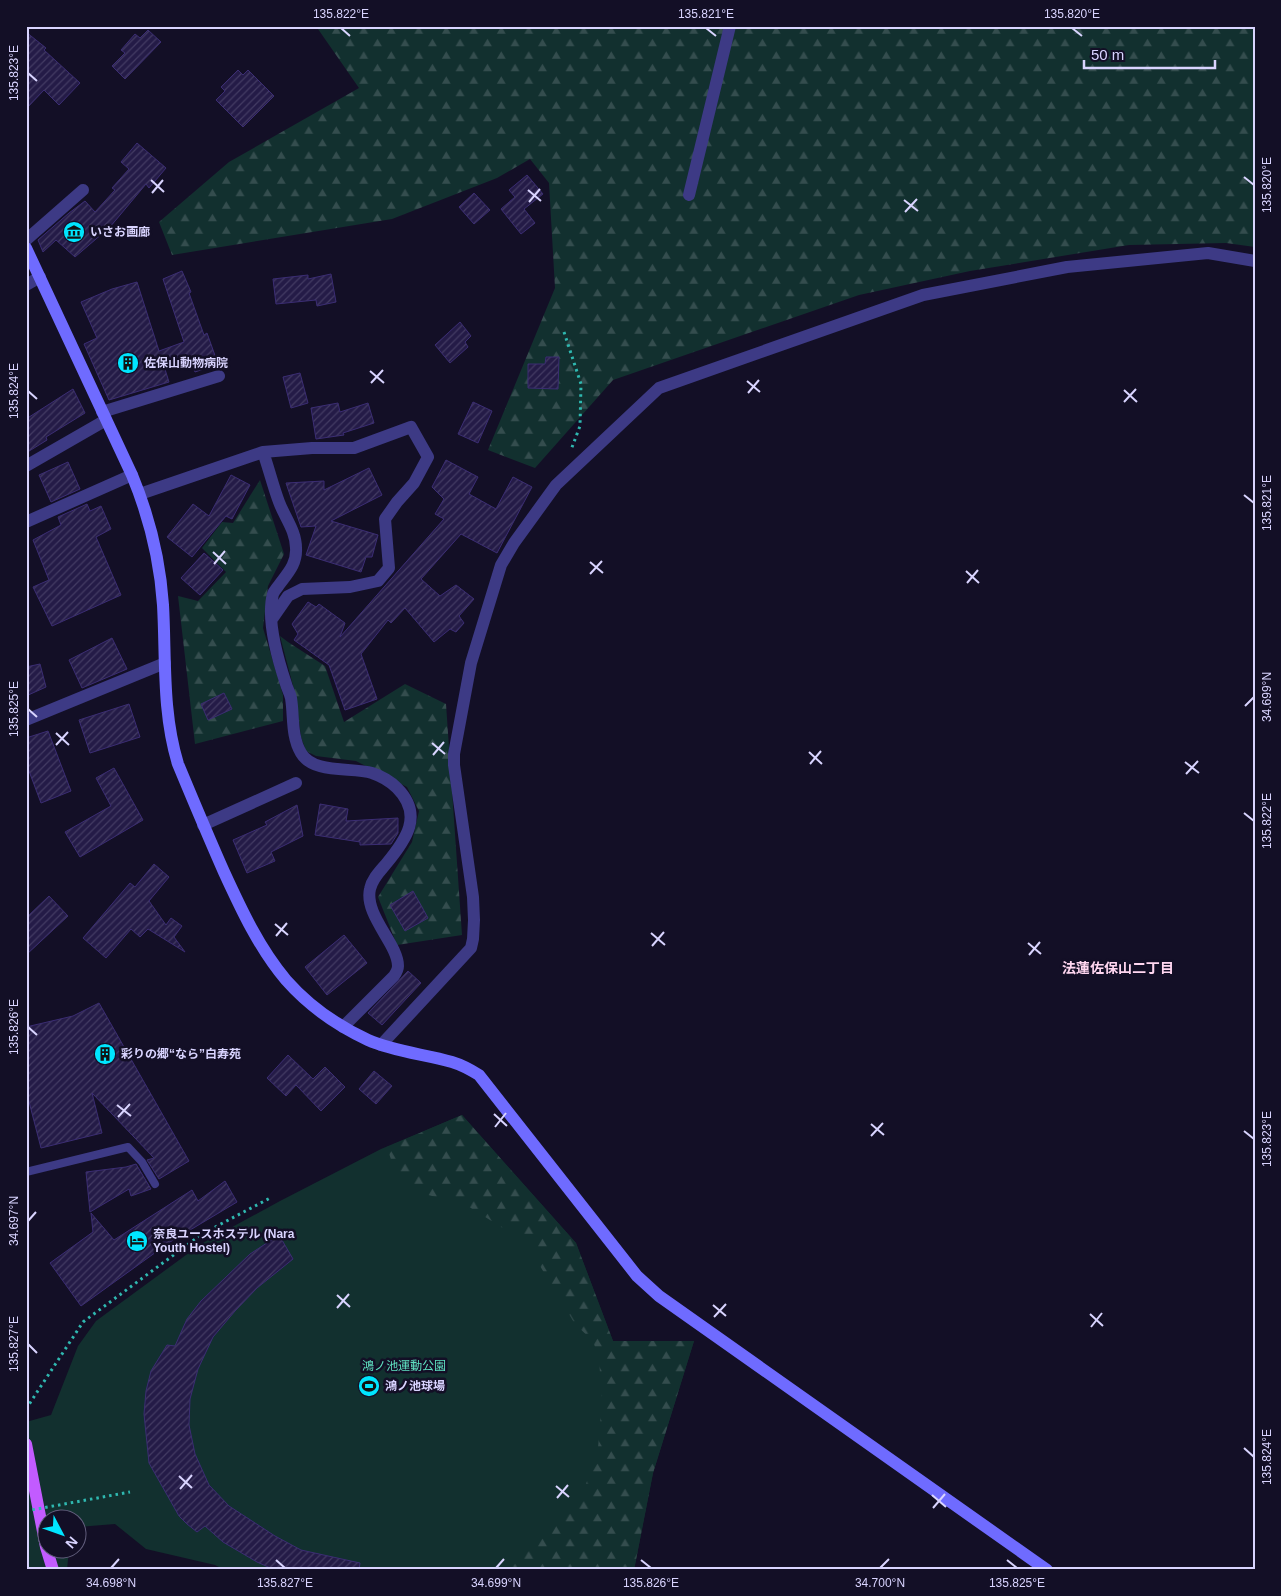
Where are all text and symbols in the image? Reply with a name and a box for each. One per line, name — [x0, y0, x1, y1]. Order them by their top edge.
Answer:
text: 135.822°E — [313, 7, 369, 21]
text: 135.821°E — [678, 7, 734, 21]
text: 135.820°E — [1044, 7, 1100, 21]
scale bar — [1084, 38, 1215, 70]
text: 135.823°E — [7, 45, 21, 101]
text: 50 m — [1091, 46, 1124, 63]
text: 135.820°E — [1260, 157, 1274, 213]
museum icon: いさお画廊 — [62, 220, 86, 244]
place label: いさお画廊 — [90, 225, 150, 239]
building icon: 佐保山動物病院 — [116, 351, 140, 375]
place label: 佐保山動物病院 — [144, 356, 228, 370]
text: 135.824°E — [7, 363, 21, 419]
text: 135.821°E — [1260, 475, 1274, 531]
text: 34.699°N — [1260, 672, 1274, 722]
text: 135.825°E — [7, 681, 21, 737]
text: 135.822°E — [1260, 793, 1274, 849]
district label: 法蓮佐保山二丁目 — [1062, 960, 1174, 976]
text: 135.826°E — [7, 999, 21, 1055]
building icon: 彩りの郷“なら”白寿苑 — [93, 1042, 117, 1066]
place label: 彩りの郷“なら”白寿苑 — [121, 1047, 241, 1061]
text: 135.823°E — [1260, 1111, 1274, 1167]
text: 34.697°N — [7, 1196, 21, 1246]
place label: 奈良ユースホステル (Nara Youth Hostel) — [153, 1227, 295, 1255]
hotel icon: 奈良ユースホステル (Nara Youth Hostel) — [125, 1229, 149, 1253]
text: 135.827°E — [7, 1316, 21, 1372]
park label: 鴻ノ池運動公園 — [362, 1359, 446, 1373]
sports icon: 鴻ノ池球場 — [357, 1374, 381, 1398]
place label: 鴻ノ池球場 — [385, 1379, 445, 1393]
text: 135.824°E — [1260, 1429, 1274, 1485]
north arrow — [38, 1508, 88, 1558]
text: N — [62, 1533, 81, 1552]
text: 34.698°N — [86, 1576, 136, 1590]
text: 135.827°E — [257, 1576, 313, 1590]
text: 34.699°N — [471, 1576, 521, 1590]
text: 135.826°E — [623, 1576, 679, 1590]
text: 34.700°N — [855, 1576, 905, 1590]
text: 135.825°E — [989, 1576, 1045, 1590]

